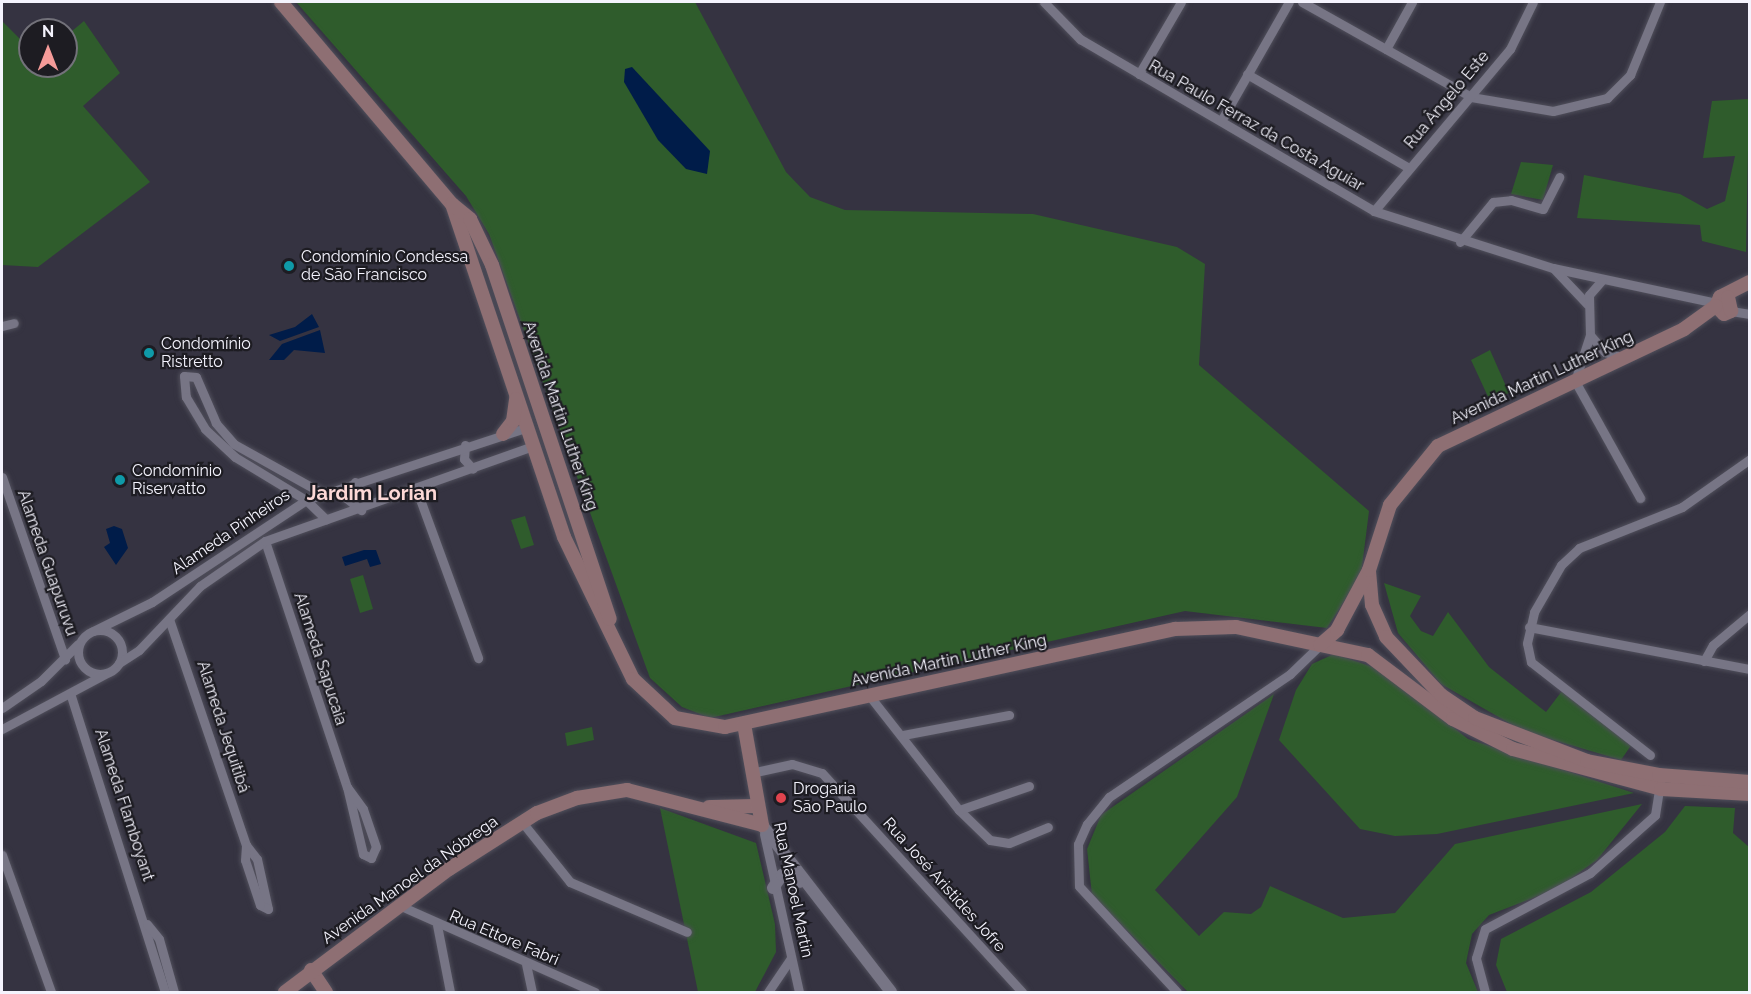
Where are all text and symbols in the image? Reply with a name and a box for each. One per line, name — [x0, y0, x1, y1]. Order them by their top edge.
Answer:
north arrow — [18, 18, 78, 78]
text: N — [42, 22, 54, 41]
street label: Rua Ângelo Este — [1400, 47, 1494, 153]
street label: Rua Paulo Ferraz da Costa Aguiar — [1145, 56, 1367, 196]
place label: Condomínio Condessa de São Francisco — [301, 247, 468, 285]
marker: Condomínio Condessa de São Francisco — [282, 259, 296, 273]
street label: Avenida Martin Luther King — [518, 319, 602, 513]
street label: Avenida Martin Luther King — [1447, 327, 1637, 429]
place label: Condomínio Ristretto — [161, 334, 251, 372]
marker: Condomínio Ristretto — [142, 346, 156, 360]
place label: Condomínio Riservatto — [132, 461, 222, 499]
marker: Condomínio Riservatto — [113, 473, 127, 487]
district label: Jardim Lorian — [307, 481, 437, 505]
street label: Alameda Pinheiros — [168, 485, 294, 579]
street label: Alameda Guapuruvu — [13, 488, 81, 638]
street label: Alameda Sapucaia — [290, 590, 350, 728]
street label: Avenida Martin Luther King — [849, 631, 1049, 691]
street label: Alameda Jequitibá — [193, 658, 253, 796]
street label: Alameda Flamboyant — [90, 727, 158, 883]
place label: Drogaria São Paulo — [793, 779, 867, 817]
marker: Drogaria São Paulo — [774, 791, 788, 805]
street label: Avenida Manoel da Nóbrega — [318, 812, 502, 948]
street label: Rua José Aristides Jofre — [878, 813, 1010, 957]
street label: Rua Manoel Martin — [769, 820, 817, 960]
street label: Rua Ettore Fabri — [446, 906, 562, 970]

